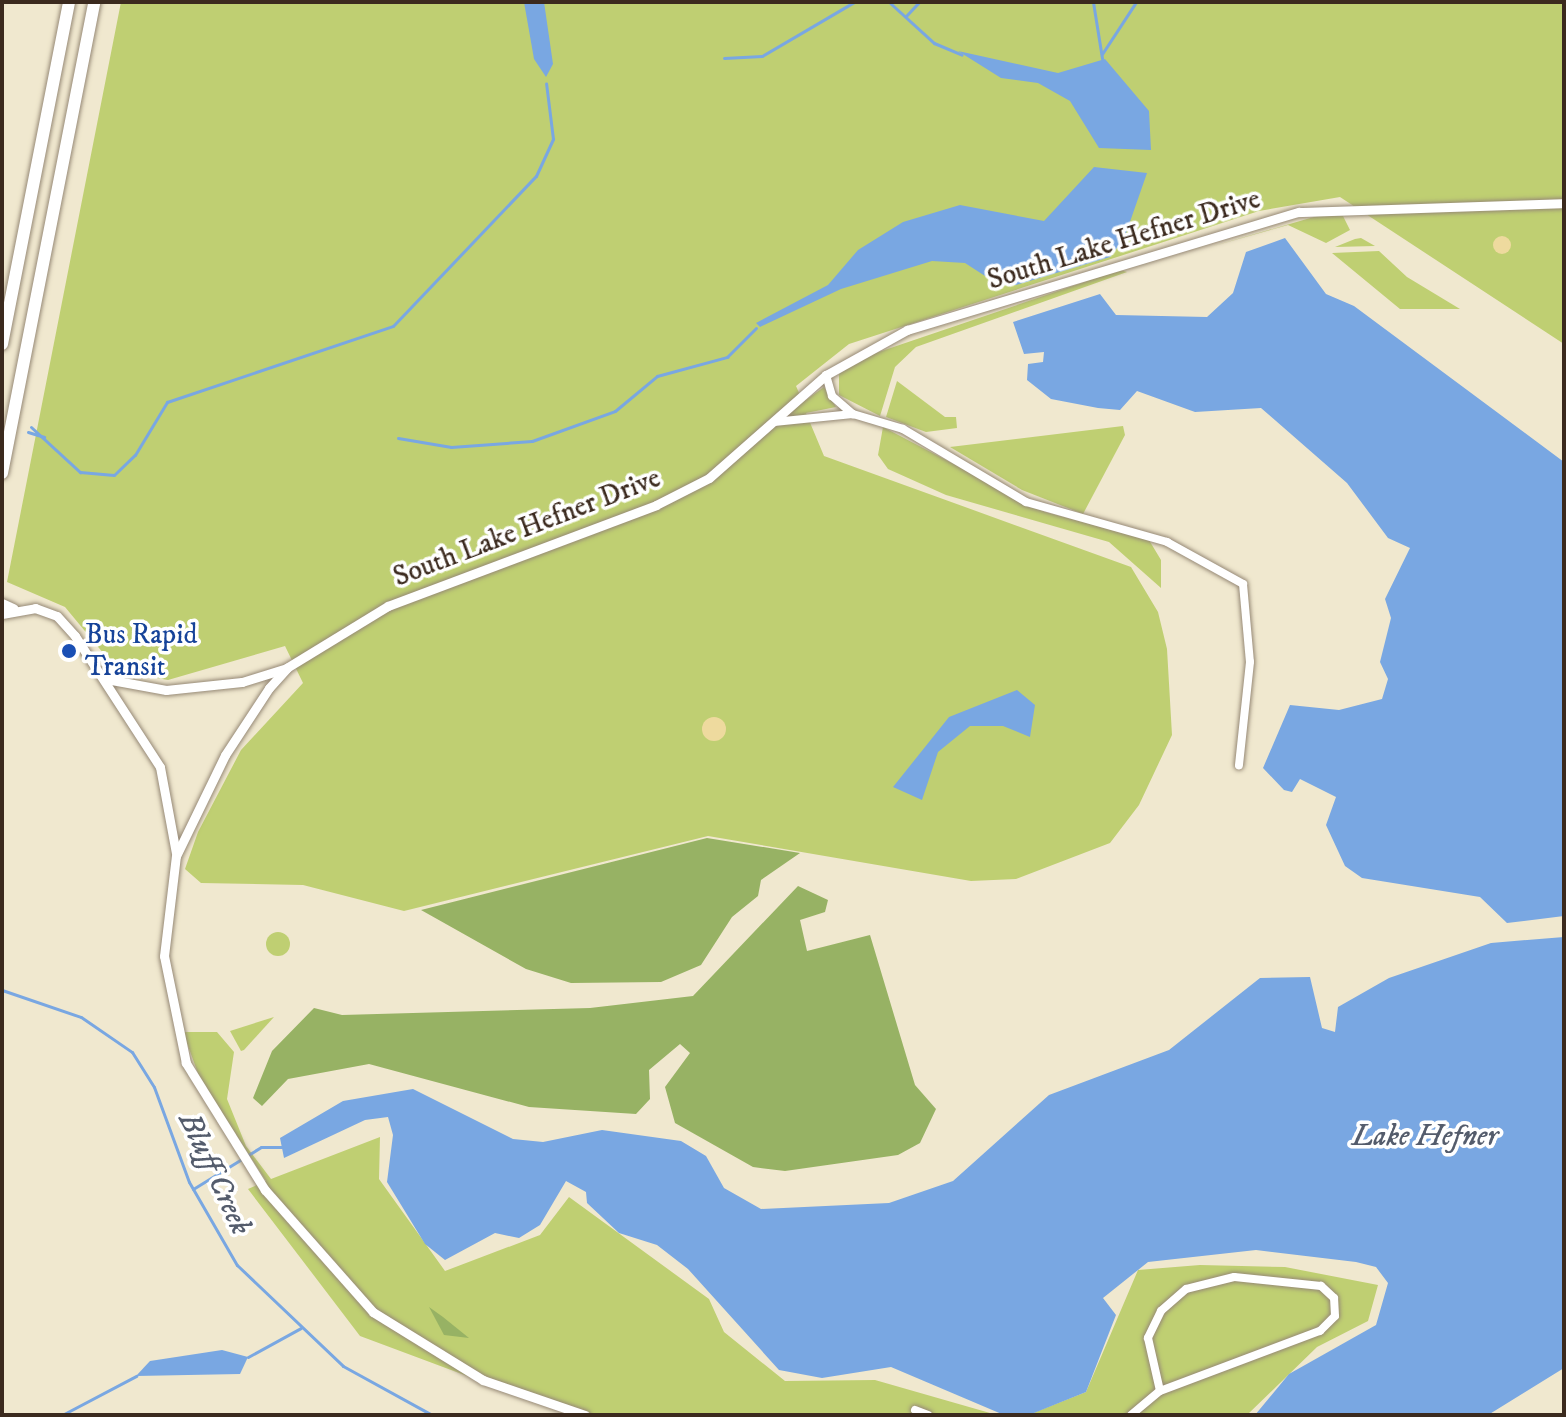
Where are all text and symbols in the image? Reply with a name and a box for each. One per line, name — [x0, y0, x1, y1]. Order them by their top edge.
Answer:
street label: South Lake Hefner Drive — [984, 183, 1264, 297]
street label: South Lake Hefner Drive — [389, 462, 665, 594]
place label: Bus Rapid Transit — [85, 618, 197, 684]
marker: Bus Rapid Transit — [60, 642, 78, 660]
water label: Bluff Creek — [170, 1107, 258, 1241]
water label: Lake Hefner — [1352, 1119, 1498, 1155]

